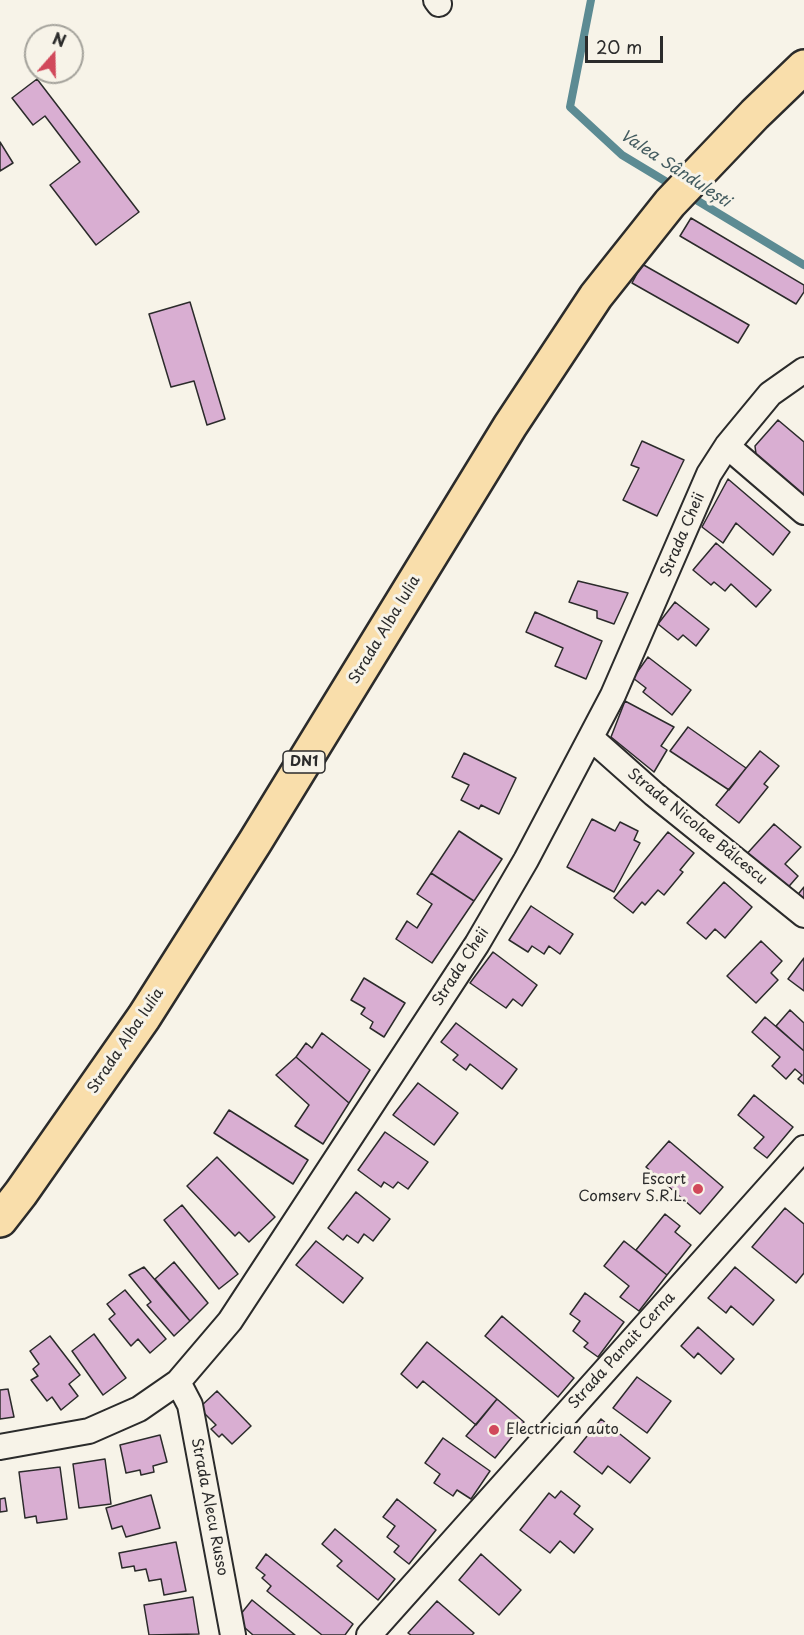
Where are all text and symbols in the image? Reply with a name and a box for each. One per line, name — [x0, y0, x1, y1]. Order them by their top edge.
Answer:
north arrow — [24, 24, 84, 84]
scale bar — [588, 24, 666, 62]
text: N — [49, 26, 70, 52]
text: 20 m — [596, 33, 642, 60]
water label: Valea Sândulești — [616, 126, 734, 212]
street label: Strada Cheii — [657, 490, 709, 580]
street label: Strada Alba Iulia — [345, 572, 425, 688]
road number: DN1 — [283, 751, 325, 773]
street label: Strada Nicolae Bălcescu — [623, 765, 771, 889]
street label: Strada Cheii — [429, 924, 493, 1010]
street label: Strada Alba Iulia — [84, 985, 168, 1097]
place label: Escort Comserv S.R.L. — [578, 1171, 686, 1206]
marker: Escort Comserv S.R.L. — [691, 1182, 705, 1196]
street label: Strada Panait Cerna — [565, 1289, 679, 1413]
place label: Electrician auto — [506, 1421, 619, 1439]
marker: Electrician auto — [487, 1423, 501, 1437]
street label: Strada Alecu Russo — [187, 1437, 231, 1577]

